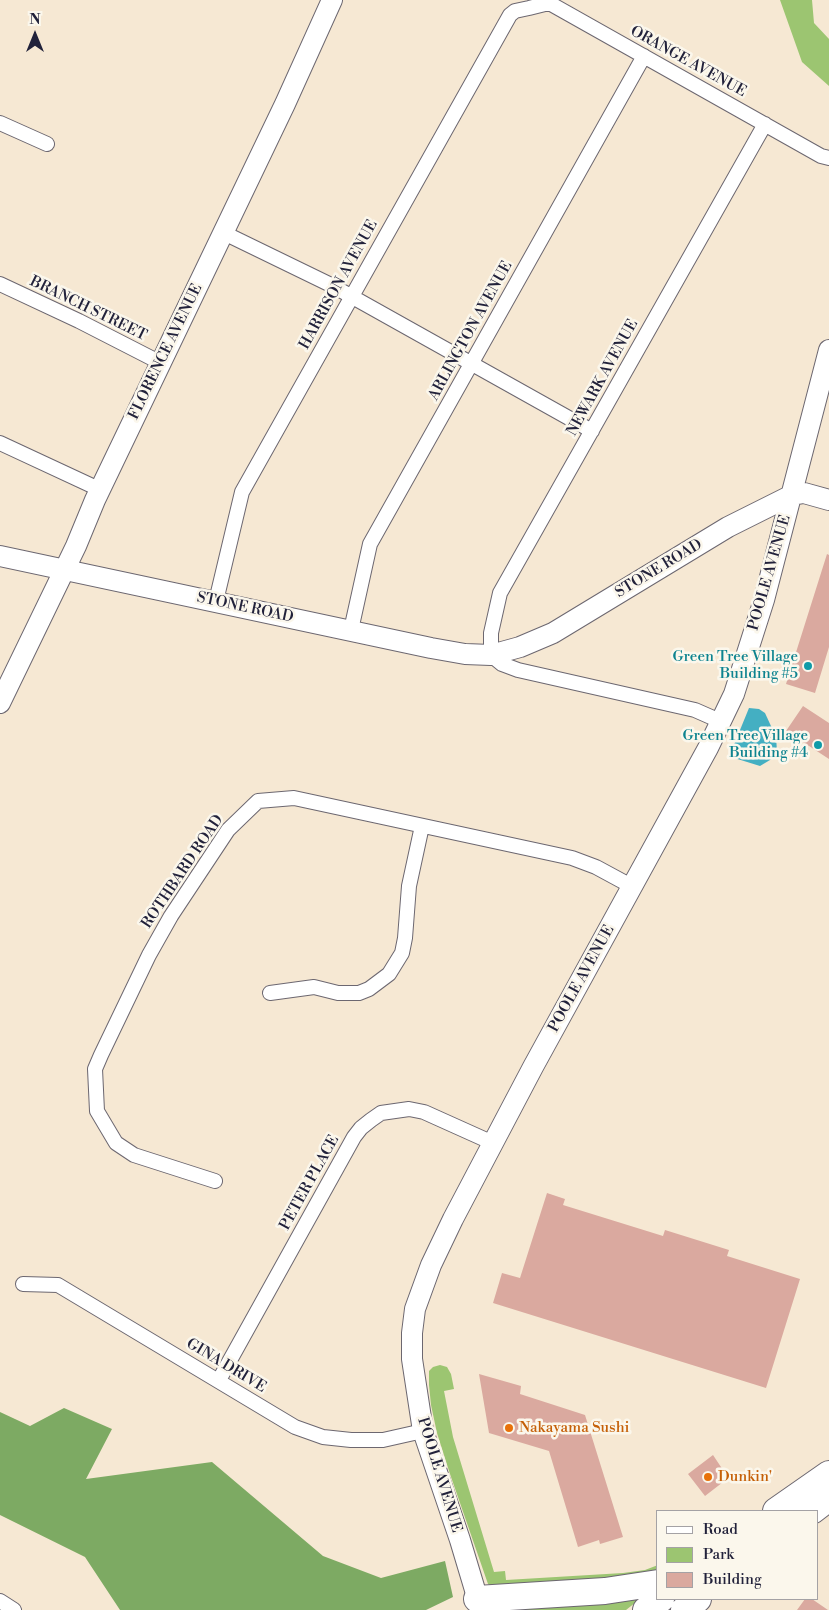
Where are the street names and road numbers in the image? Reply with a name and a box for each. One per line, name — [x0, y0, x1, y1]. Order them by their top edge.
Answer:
street label: ORANGE AVENUE — [627, 23, 749, 101]
street label: HARRISON AVENUE — [296, 217, 382, 353]
street label: ARLINGTON AVENUE — [425, 258, 517, 404]
street label: BRANCH STREET — [27, 273, 149, 345]
street label: FLORENCE AVENUE — [125, 281, 207, 423]
street label: NEWARK AVENUE — [564, 317, 642, 439]
street label: POOLE AVENUE — [745, 513, 795, 633]
street label: STONE ROAD — [612, 536, 706, 602]
street label: STONE ROAD — [195, 589, 295, 627]
street label: ROTHBARD ROAD — [138, 812, 228, 932]
street label: POOLE AVENUE — [545, 922, 619, 1036]
street label: PETER PLACE — [276, 1132, 344, 1234]
street label: GINA DRIVE — [183, 1335, 269, 1397]
street label: POOLE AVENUE — [413, 1415, 465, 1535]

